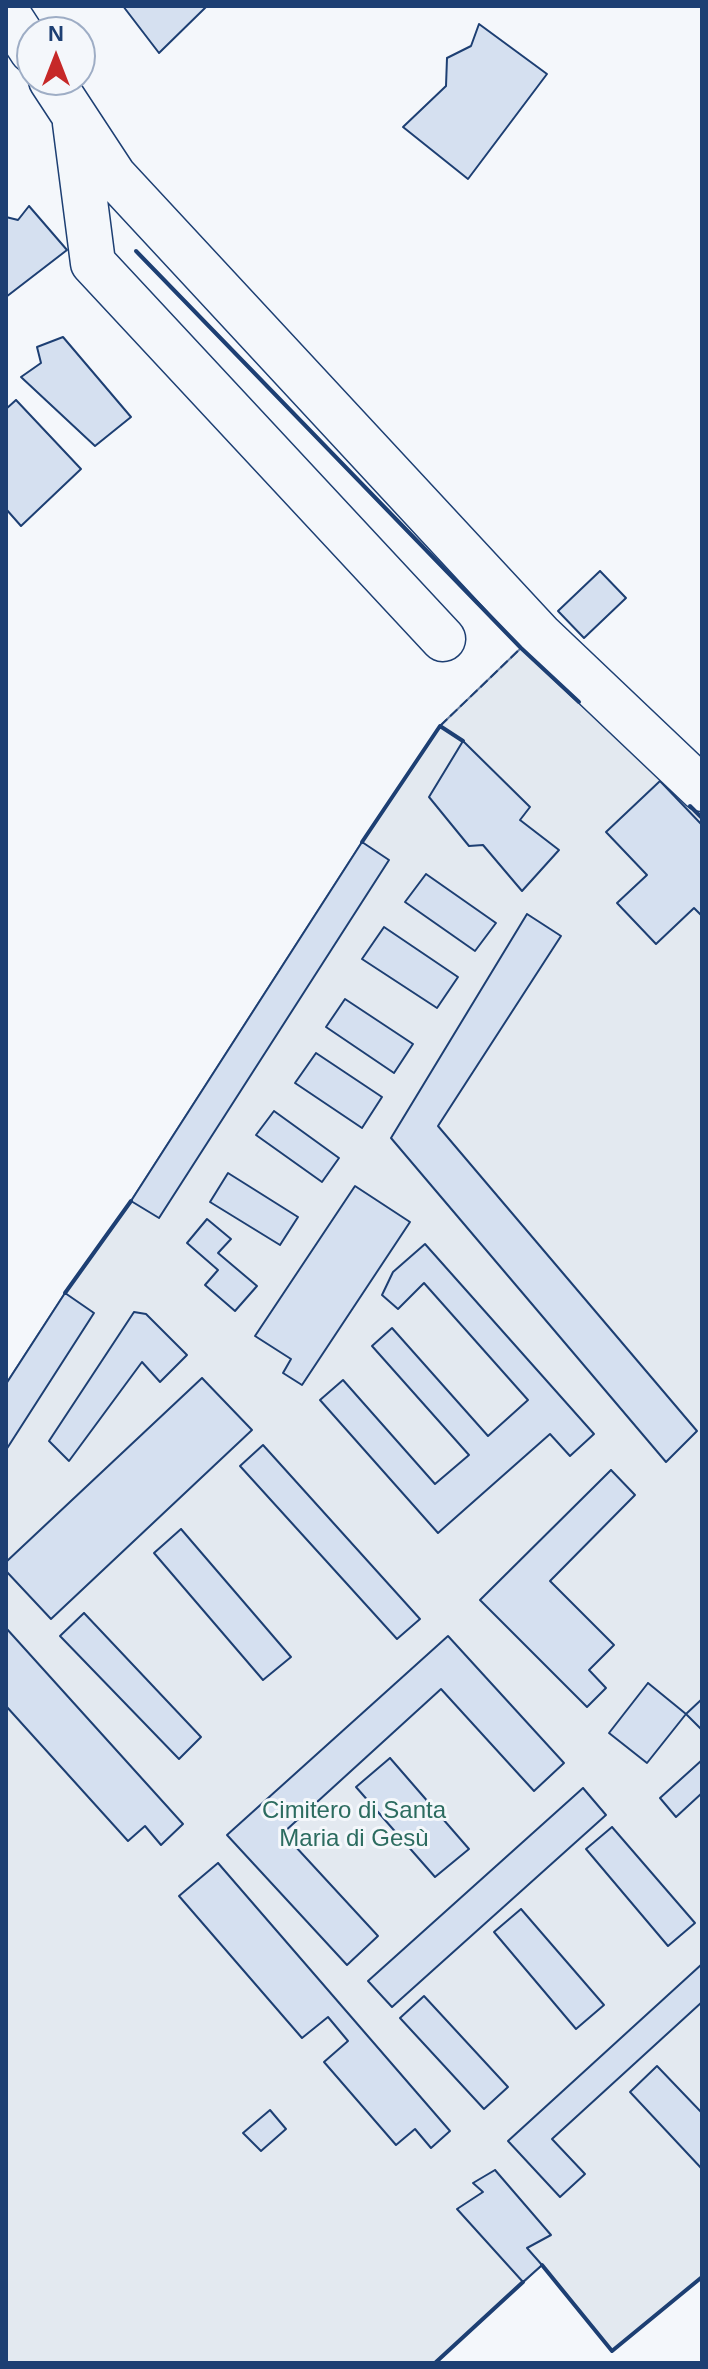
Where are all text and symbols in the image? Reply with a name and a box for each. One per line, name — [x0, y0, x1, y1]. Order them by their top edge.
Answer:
north arrow — [16, 16, 96, 96]
text: N — [48, 21, 64, 46]
park label: Cimitero di Santa Maria di Gesù — [262, 1797, 446, 1853]

